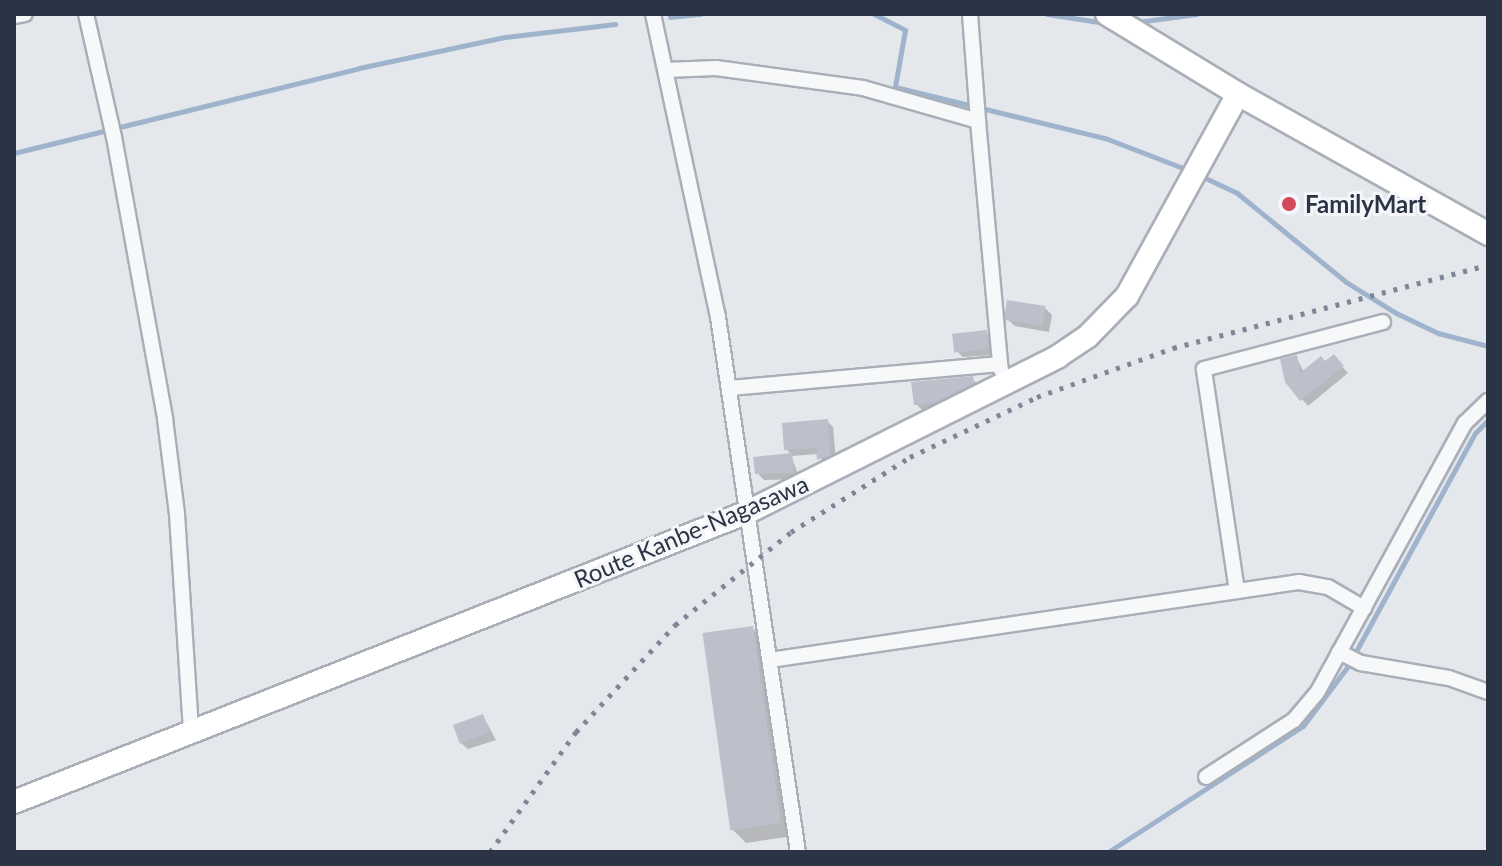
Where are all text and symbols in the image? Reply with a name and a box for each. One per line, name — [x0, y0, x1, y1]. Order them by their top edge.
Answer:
place label: FamilyMart — [1305, 190, 1426, 218]
marker: FamilyMart — [1280, 195, 1298, 213]
street label: Route Kanbe-Nagasawa — [569, 469, 813, 593]

